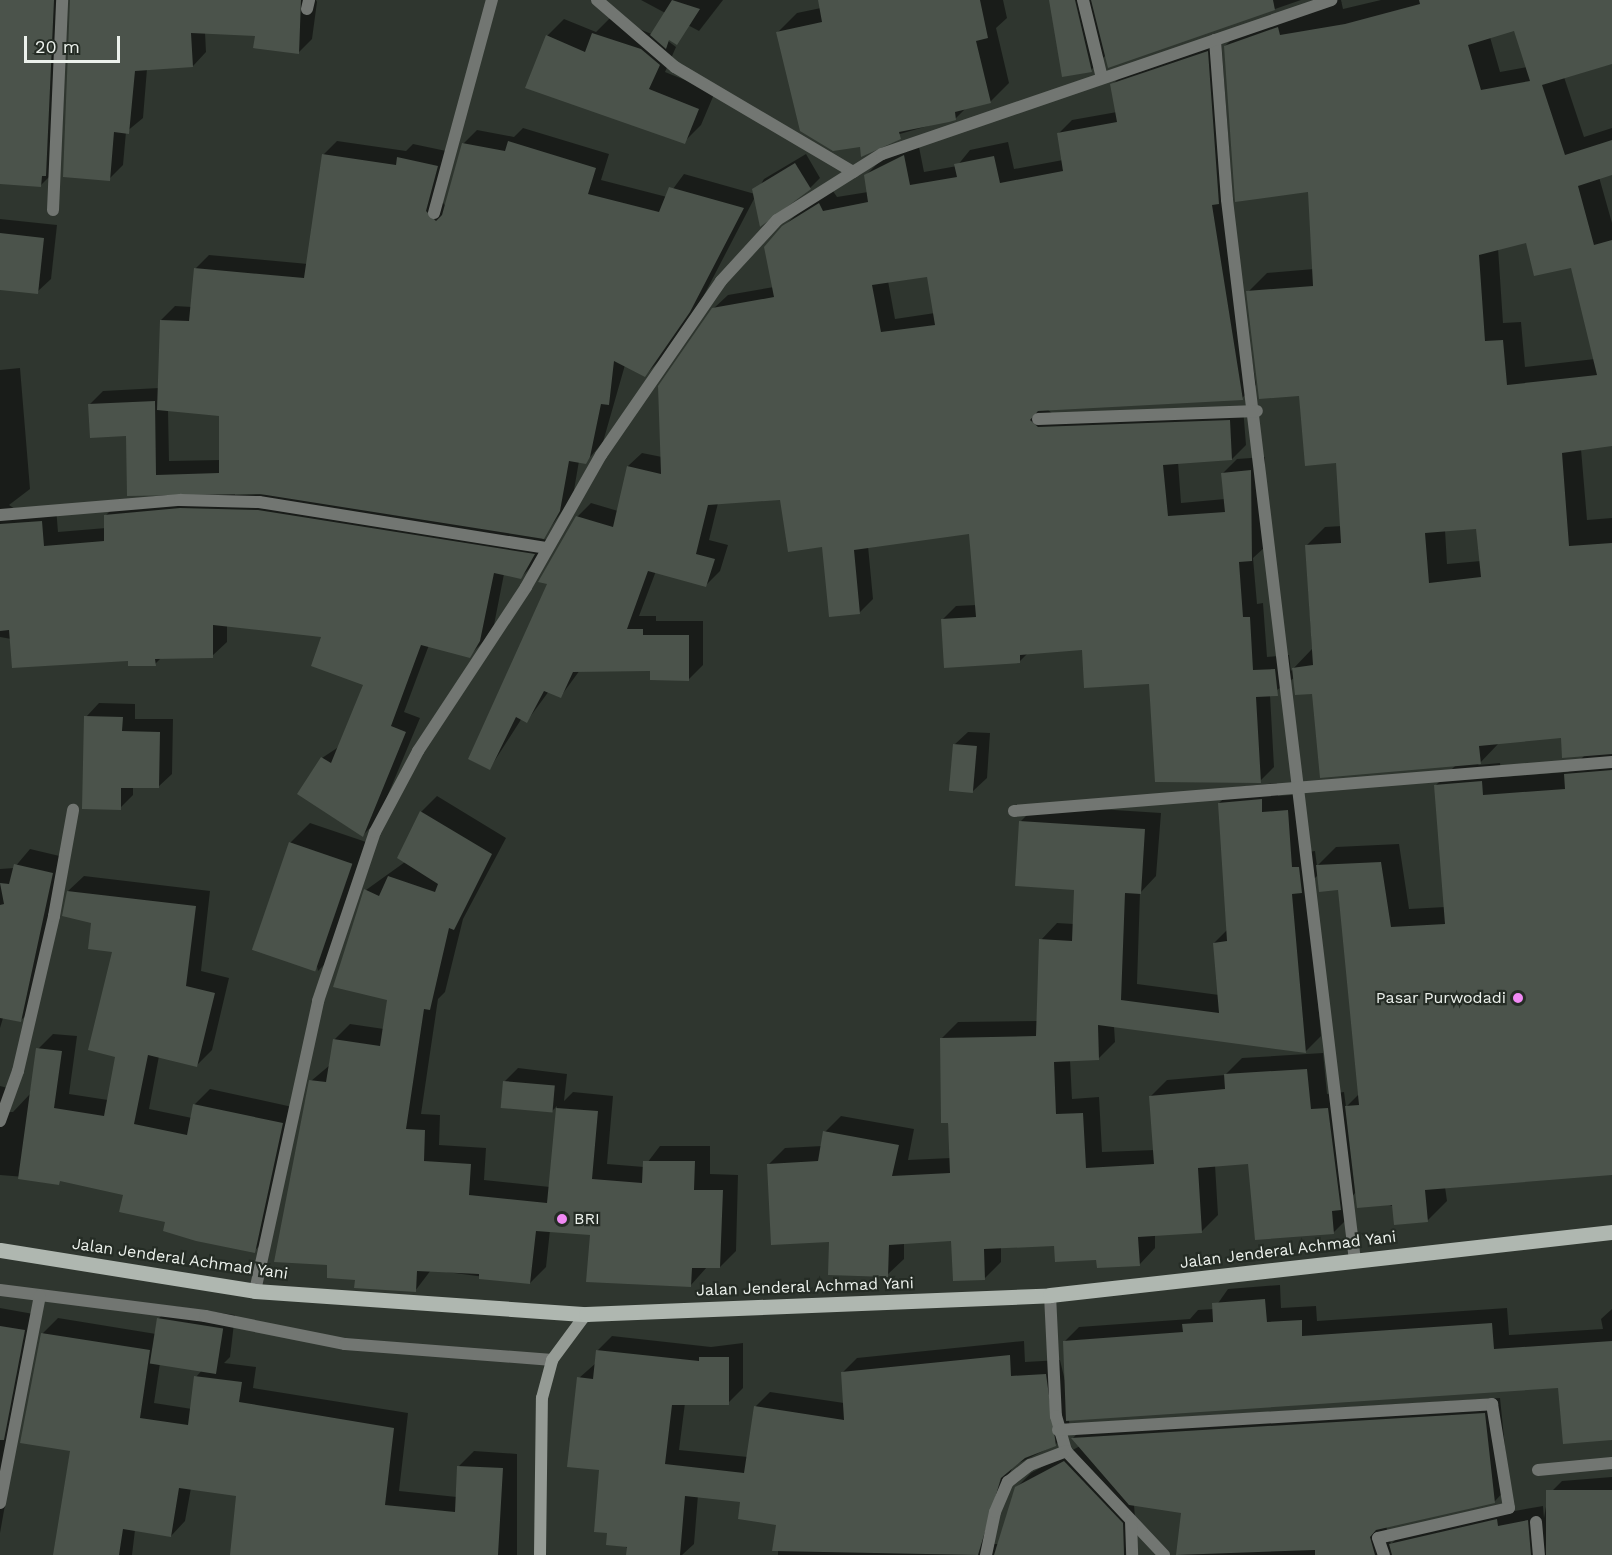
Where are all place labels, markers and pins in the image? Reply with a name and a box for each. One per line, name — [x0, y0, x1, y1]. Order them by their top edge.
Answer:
place label: Pasar Purwodadi — [1375, 988, 1506, 1008]
marker: Pasar Purwodadi — [1511, 991, 1525, 1005]
place label: BRI — [574, 1209, 600, 1229]
marker: BRI — [555, 1212, 569, 1226]

